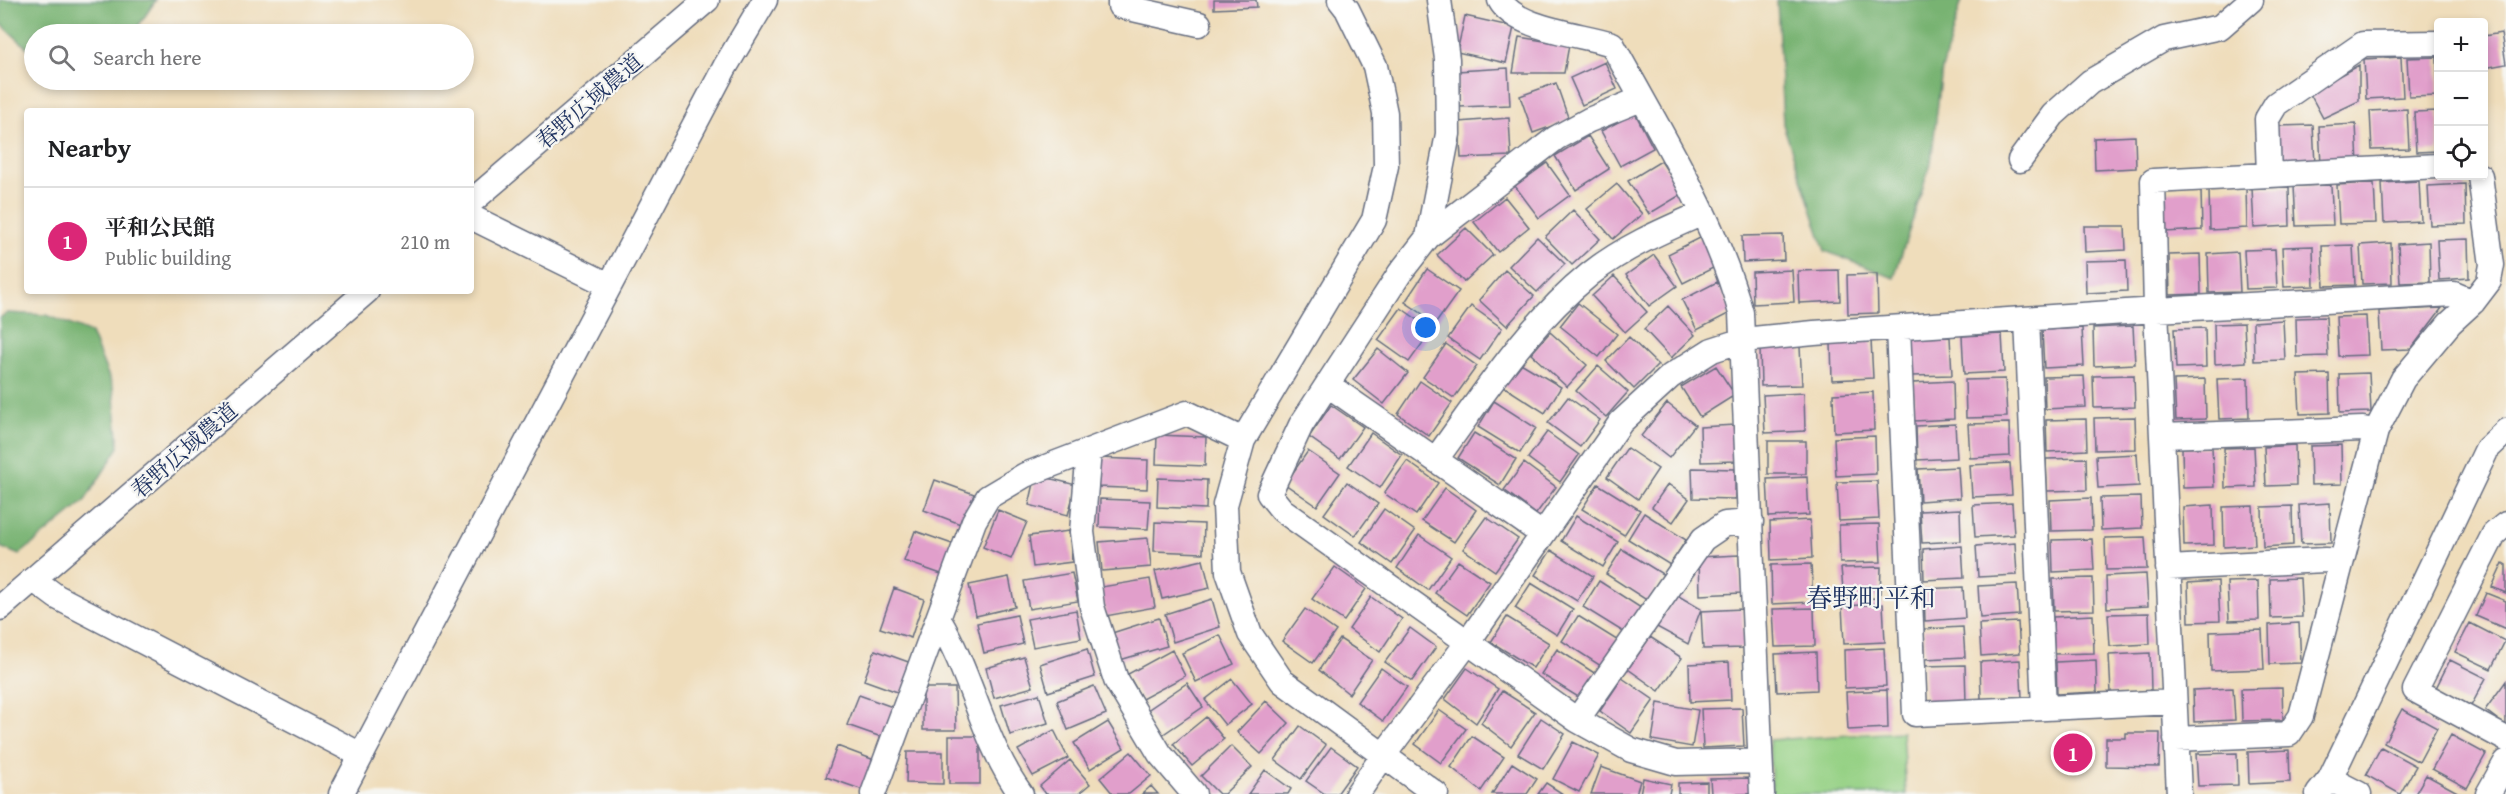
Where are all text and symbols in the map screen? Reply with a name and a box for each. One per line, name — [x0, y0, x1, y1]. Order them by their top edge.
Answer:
map controls — [2434, 18, 2488, 180]
button: + — [2434, 18, 2488, 72]
search box — [24, 24, 474, 90]
icon: search — [45, 41, 78, 74]
text: Search here — [93, 41, 202, 73]
street label: 春野広域農道 — [529, 46, 649, 156]
button: − — [2434, 72, 2488, 126]
button: locate — [2434, 126, 2488, 180]
text: Nearby — [48, 128, 131, 167]
text: 平和公民館 — [105, 211, 215, 243]
text: 1 — [62, 227, 73, 256]
text: 210 m — [400, 227, 450, 256]
text: Public building — [105, 243, 231, 272]
your location — [1411, 313, 1440, 342]
street label: 春野広域農道 — [124, 395, 244, 505]
district label: 春野町平和 — [1806, 578, 1936, 617]
pin: 1 — [2054, 730, 2092, 776]

